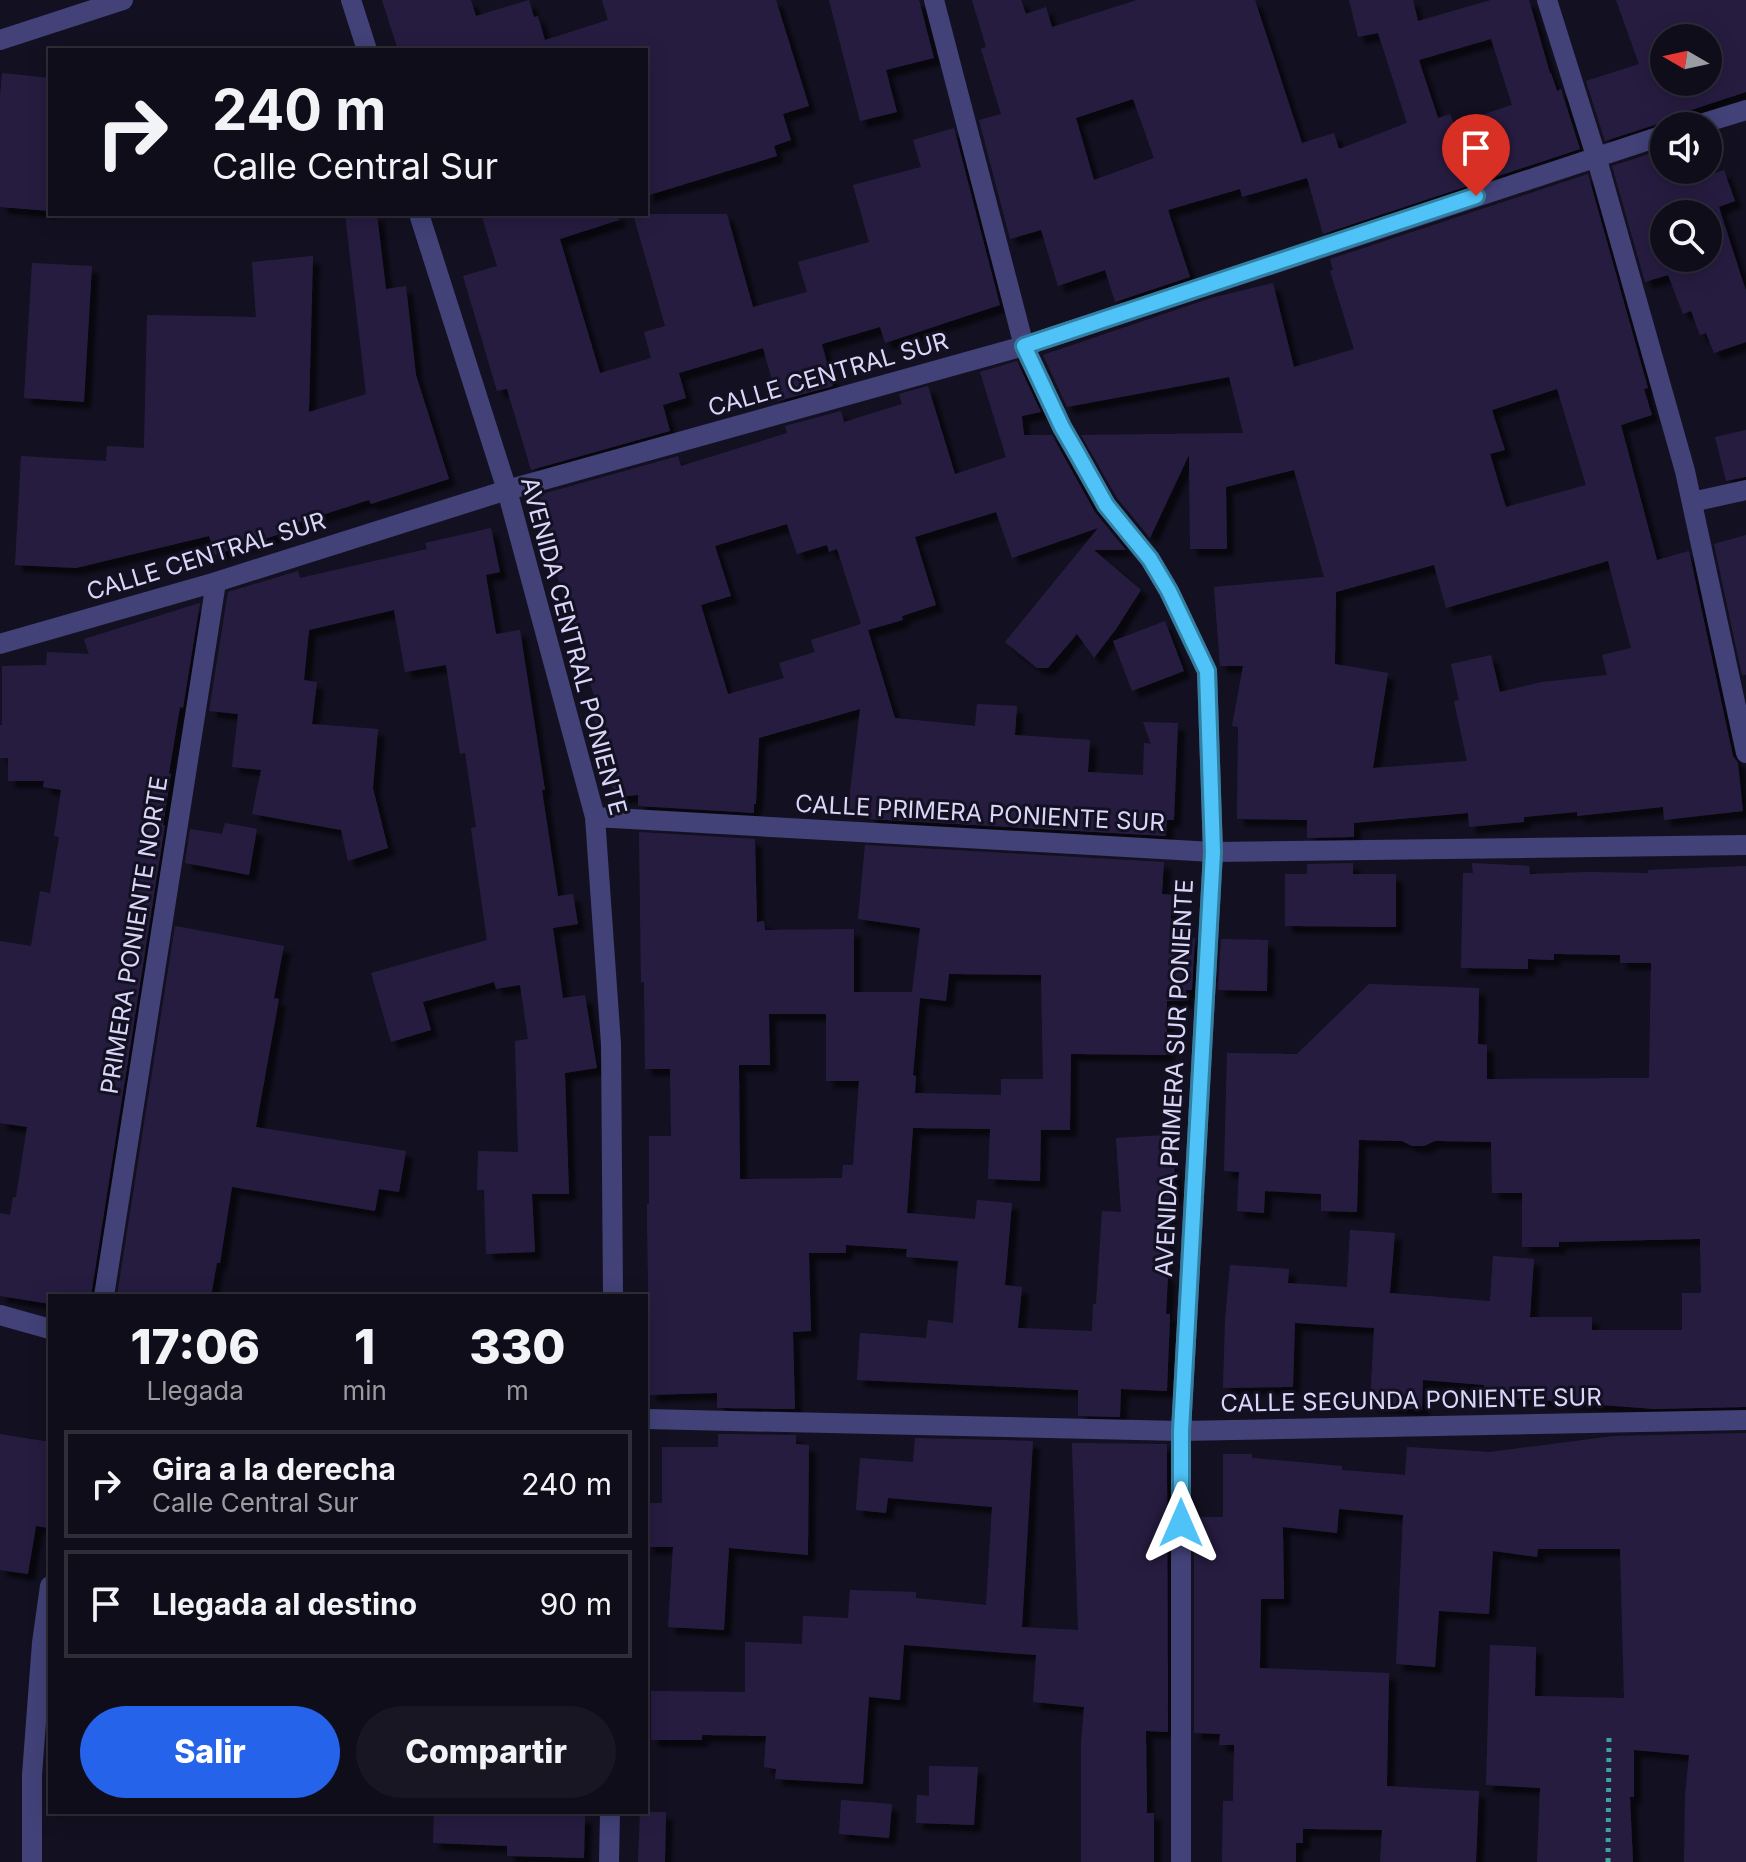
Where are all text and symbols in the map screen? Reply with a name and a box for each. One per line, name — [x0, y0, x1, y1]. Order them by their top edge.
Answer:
north arrow — [1650, 24, 1722, 96]
map controls — [1650, 24, 1722, 272]
text: 240 m — [212, 76, 386, 144]
icon: right — [80, 80, 184, 184]
button: sound — [1650, 112, 1722, 184]
pin — [1442, 114, 1510, 196]
icon: arrive — [1454, 126, 1498, 170]
text: Calle Central Sur — [212, 144, 498, 188]
button: search — [1650, 200, 1722, 272]
street label: CALLE CENTRAL SUR — [705, 326, 951, 422]
street label: AVENIDA CENTRAL PONIENTE — [515, 474, 633, 818]
street label: CALLE CENTRAL SUR — [83, 506, 329, 606]
street label: PRIMERA PONIENTE NORTE — [95, 774, 173, 1096]
street label: CALLE PRIMERA PONIENTE SUR — [794, 789, 1166, 837]
street label: AVENIDA PRIMERA SUR PONIENTE — [1149, 878, 1199, 1278]
text: 17:06 — [130, 1317, 260, 1376]
text: 1 — [354, 1317, 375, 1376]
text: 330 — [469, 1317, 566, 1376]
text: Llegada — [147, 1375, 244, 1406]
text: min — [342, 1375, 387, 1406]
text: m — [506, 1375, 529, 1406]
street label: CALLE SEGUNDA PONIENTE SUR — [1220, 1382, 1602, 1418]
text: Gira a la derecha — [152, 1451, 396, 1487]
icon: right — [84, 1462, 128, 1506]
text: 240 m — [521, 1466, 612, 1502]
position arrow — [1139, 1481, 1223, 1565]
text: Calle Central Sur — [152, 1487, 359, 1518]
icon: arrive — [84, 1582, 128, 1626]
text: Llegada al destino — [152, 1586, 417, 1622]
text: 90 m — [540, 1586, 612, 1622]
button: Salir — [80, 1706, 340, 1798]
button: Compartir — [356, 1706, 616, 1798]

